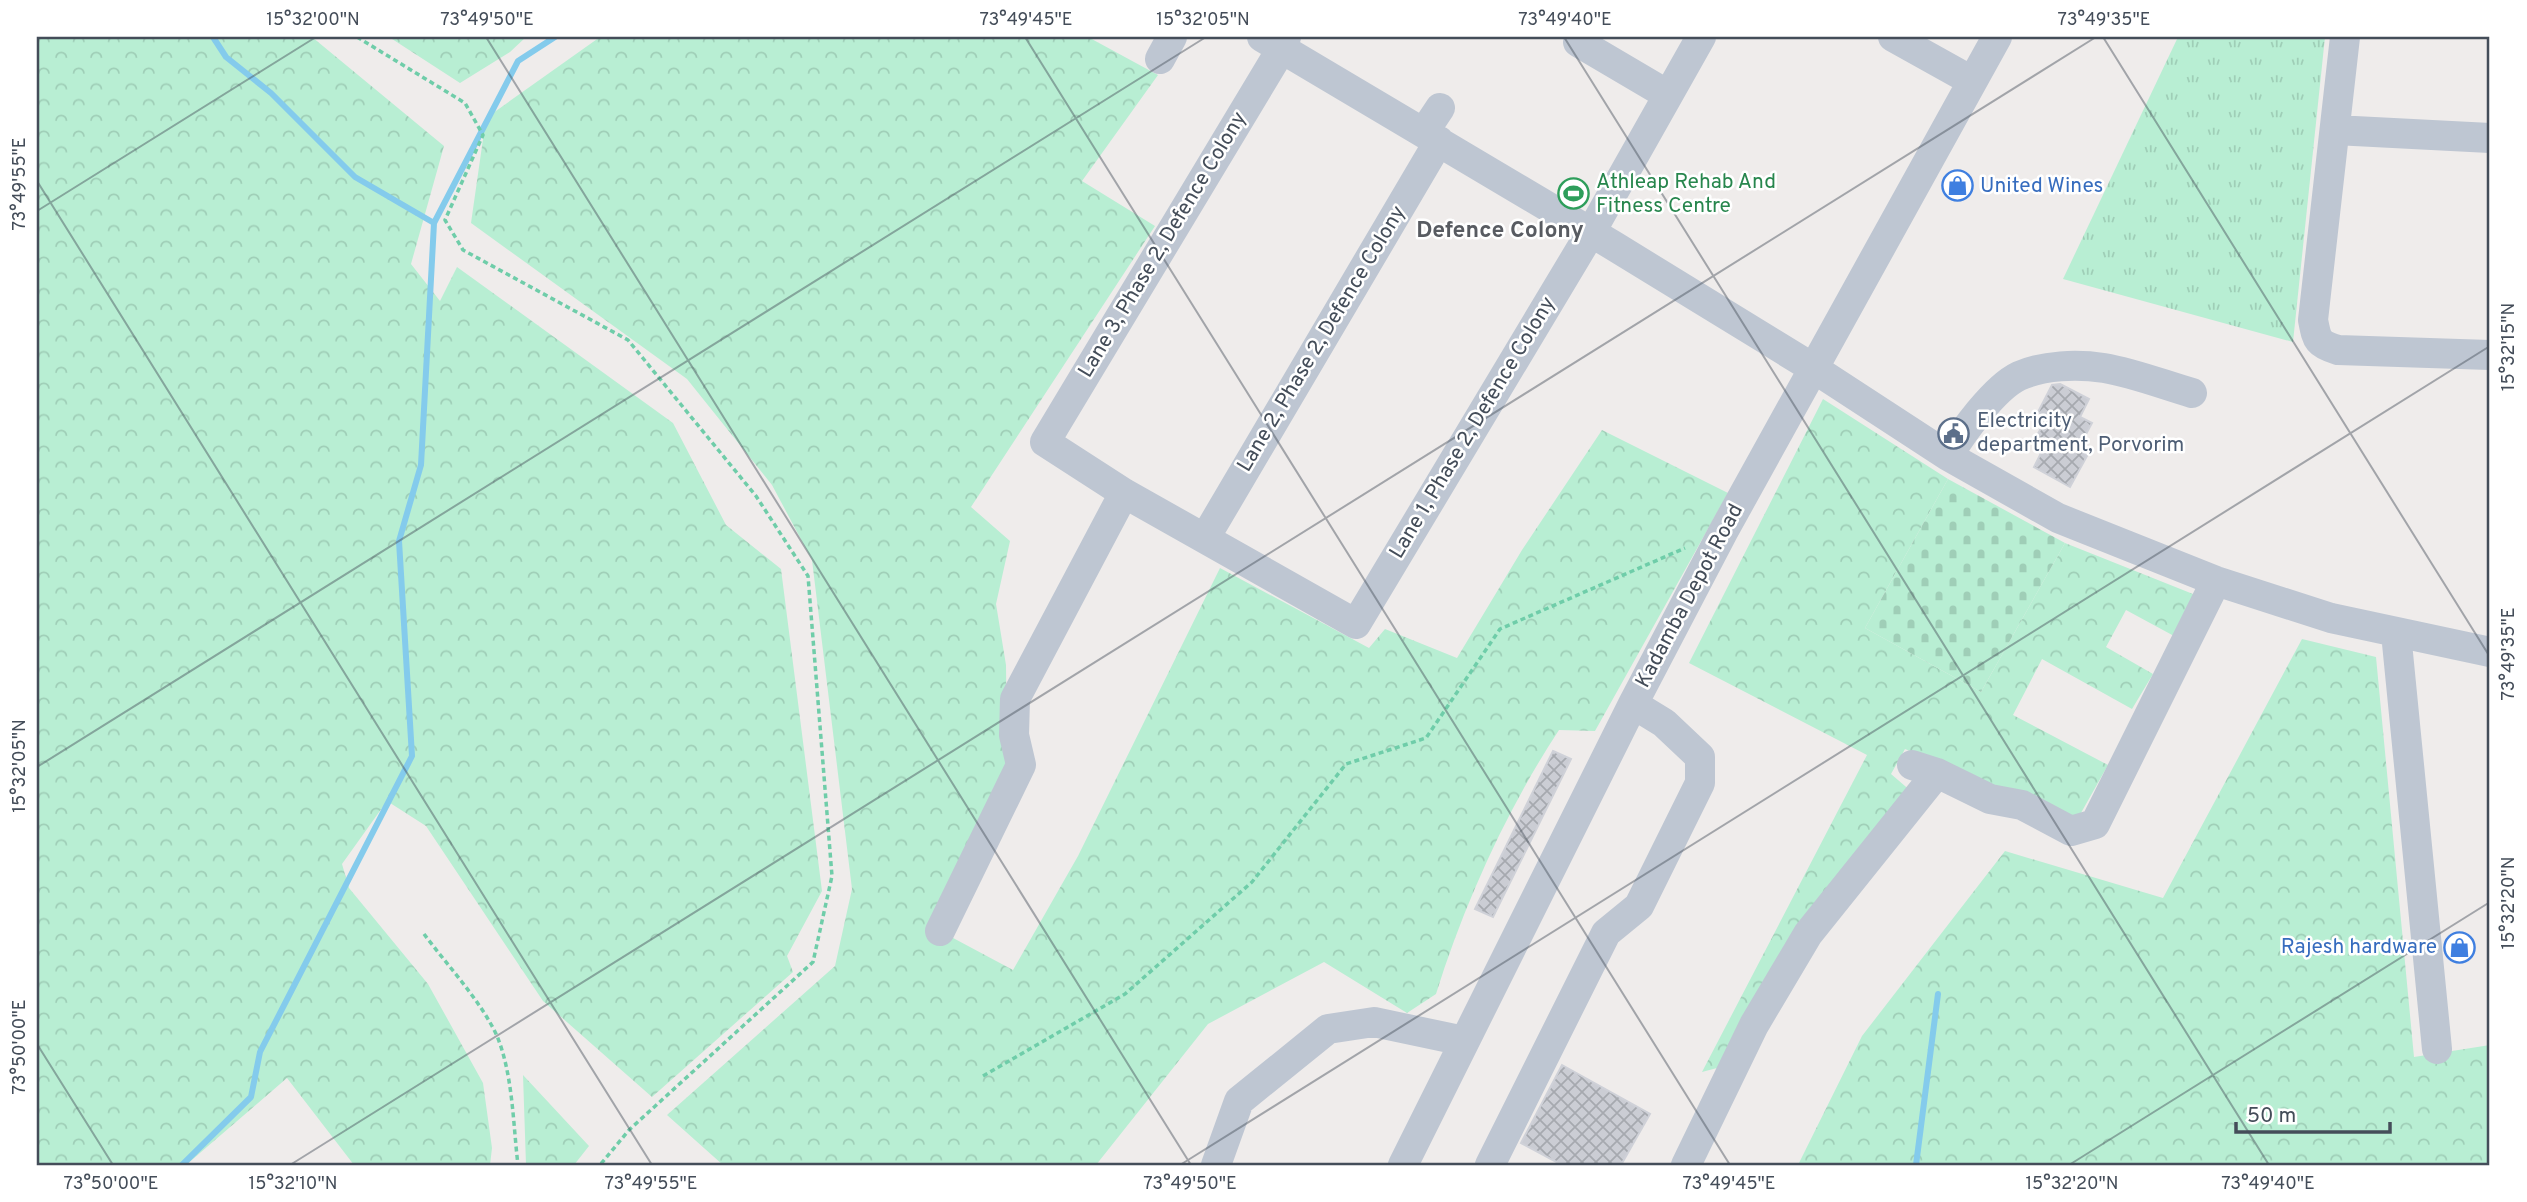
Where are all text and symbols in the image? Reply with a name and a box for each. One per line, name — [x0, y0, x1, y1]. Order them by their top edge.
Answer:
text: 15°32'00"N — [266, 9, 360, 32]
text: 73°49'50"E — [440, 9, 534, 32]
text: 73°49'45"E — [979, 9, 1073, 32]
text: 15°32'05"N — [1156, 9, 1250, 32]
text: 73°49'40"E — [1518, 9, 1612, 32]
text: 73°49'35"E — [2058, 9, 2150, 32]
street label: Lane 3, Phase 2, Defence Colony — [1073, 107, 1253, 383]
text: 73°49'55"E — [9, 137, 32, 231]
place label: Athleap Rehab And Fitness Centre — [1596, 169, 1776, 220]
shop icon: United Wines — [1940, 169, 1974, 203]
place label: United Wines — [1980, 173, 2103, 200]
sports icon: Athleap Rehab And Fitness Centre — [1556, 177, 1590, 211]
street label: Lane 2, Phase 2, Defence Colony — [1232, 201, 1412, 477]
district label: Defence Colony — [1416, 217, 1584, 246]
street label: Lane 1, Phase 2, Defence Colony — [1384, 292, 1562, 564]
text: 15°32'15"N — [2498, 303, 2521, 391]
place label: Electricity department, Porvorim — [1977, 408, 2184, 459]
public building icon: Electricity department, Porvorim — [1937, 416, 1971, 450]
street label: Kadamba Depot Road — [1630, 499, 1750, 693]
text: 73°49'35"E — [2498, 608, 2521, 700]
text: 15°32'05"N — [9, 719, 32, 813]
text: 15°32'20"N — [2498, 856, 2521, 950]
shop icon: Rajesh hardware — [2443, 930, 2477, 964]
place label: Rajesh hardware — [2281, 934, 2437, 961]
text: 73°50'00"E — [9, 1000, 32, 1094]
scale bar — [2236, 1090, 2390, 1134]
text: 50 m — [2247, 1103, 2296, 1130]
text: 73°50'00"E — [64, 1173, 158, 1196]
text: 15°32'10"N — [249, 1173, 337, 1196]
text: 73°49'55"E — [604, 1173, 698, 1196]
text: 73°49'50"E — [1143, 1173, 1237, 1196]
text: 73°49'45"E — [1682, 1173, 1776, 1196]
text: 15°32'20"N — [2025, 1173, 2119, 1196]
text: 73°49'40"E — [2221, 1173, 2315, 1196]

